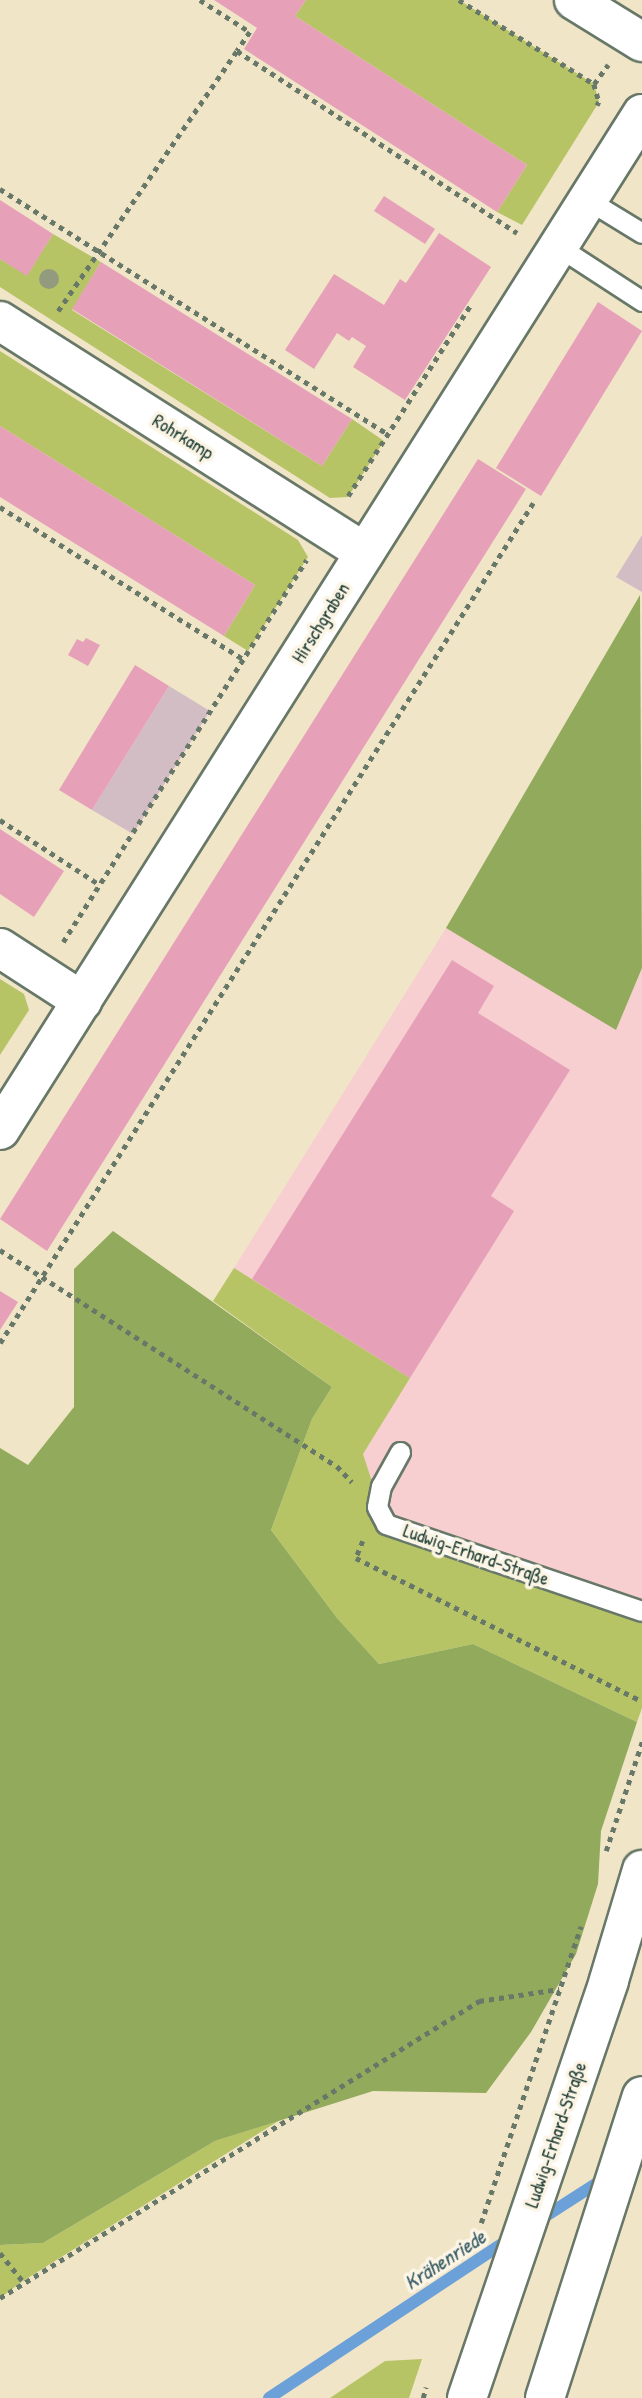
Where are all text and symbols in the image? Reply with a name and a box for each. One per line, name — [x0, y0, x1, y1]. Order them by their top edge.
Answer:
street label: Rohrkamp — [148, 409, 218, 465]
street label: Hirschgraben — [287, 579, 355, 667]
street label: Ludwig-Erhard-Straße — [400, 1519, 552, 1591]
street label: Ludwig-Erhard-Straße — [520, 2059, 592, 2211]
water label: Krähenriede — [400, 2224, 490, 2296]

